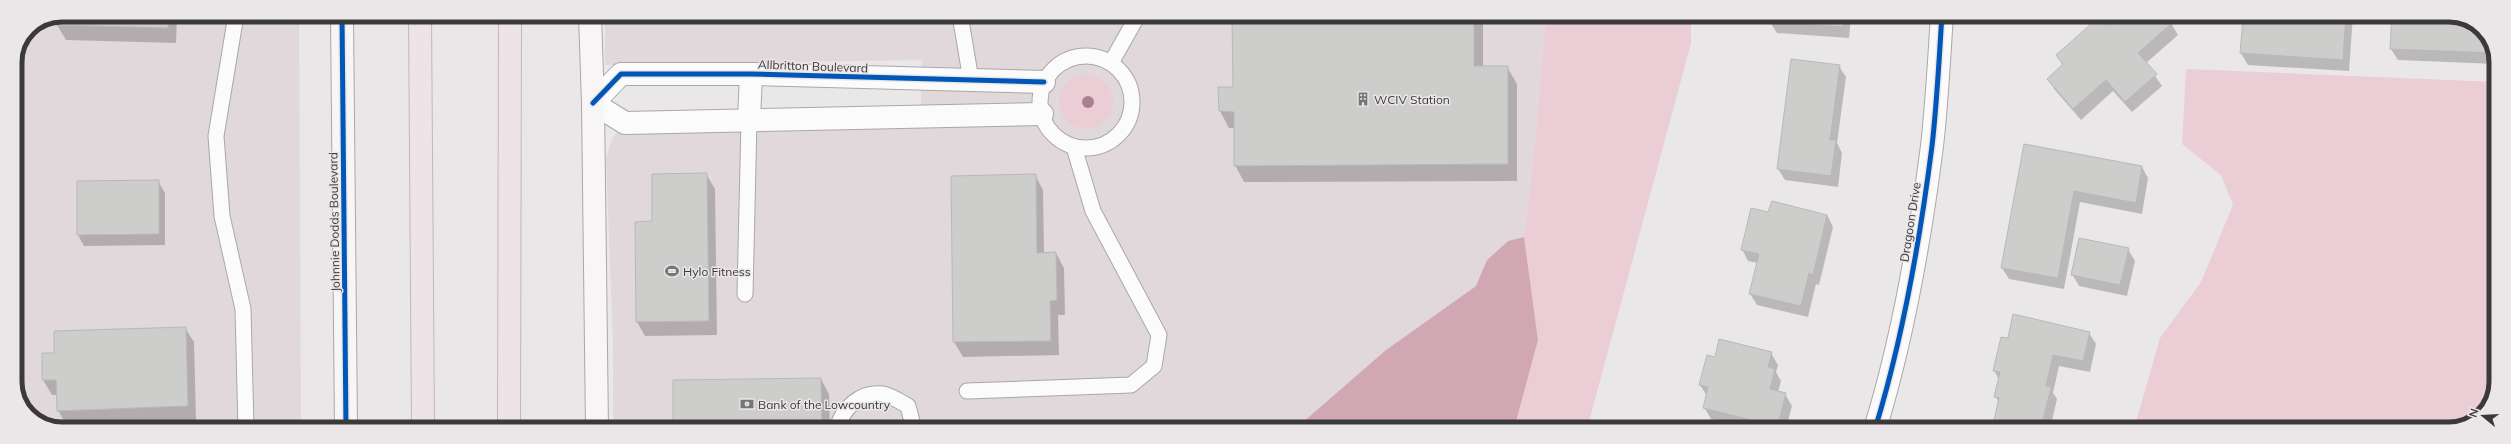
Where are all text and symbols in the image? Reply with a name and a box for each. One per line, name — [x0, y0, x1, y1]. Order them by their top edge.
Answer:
street label: Allbritton Boulevard — [758, 57, 868, 75]
building icon: WCIV Station — [1355, 91, 1371, 107]
place label: WCIV Station — [1374, 92, 1450, 107]
street label: Johnnie Dodds Boulevard — [325, 152, 343, 292]
street label: Dragoon Drive — [1896, 181, 1924, 263]
sports icon: Hylo Fitness — [664, 263, 680, 279]
place label: Hylo Fitness — [683, 264, 751, 279]
bank icon: Bank of the Lowcountry — [739, 396, 755, 412]
north arrow — [2463, 396, 2503, 436]
place label: Bank of the Lowcountry — [758, 397, 891, 412]
text: N — [2466, 407, 2481, 419]

